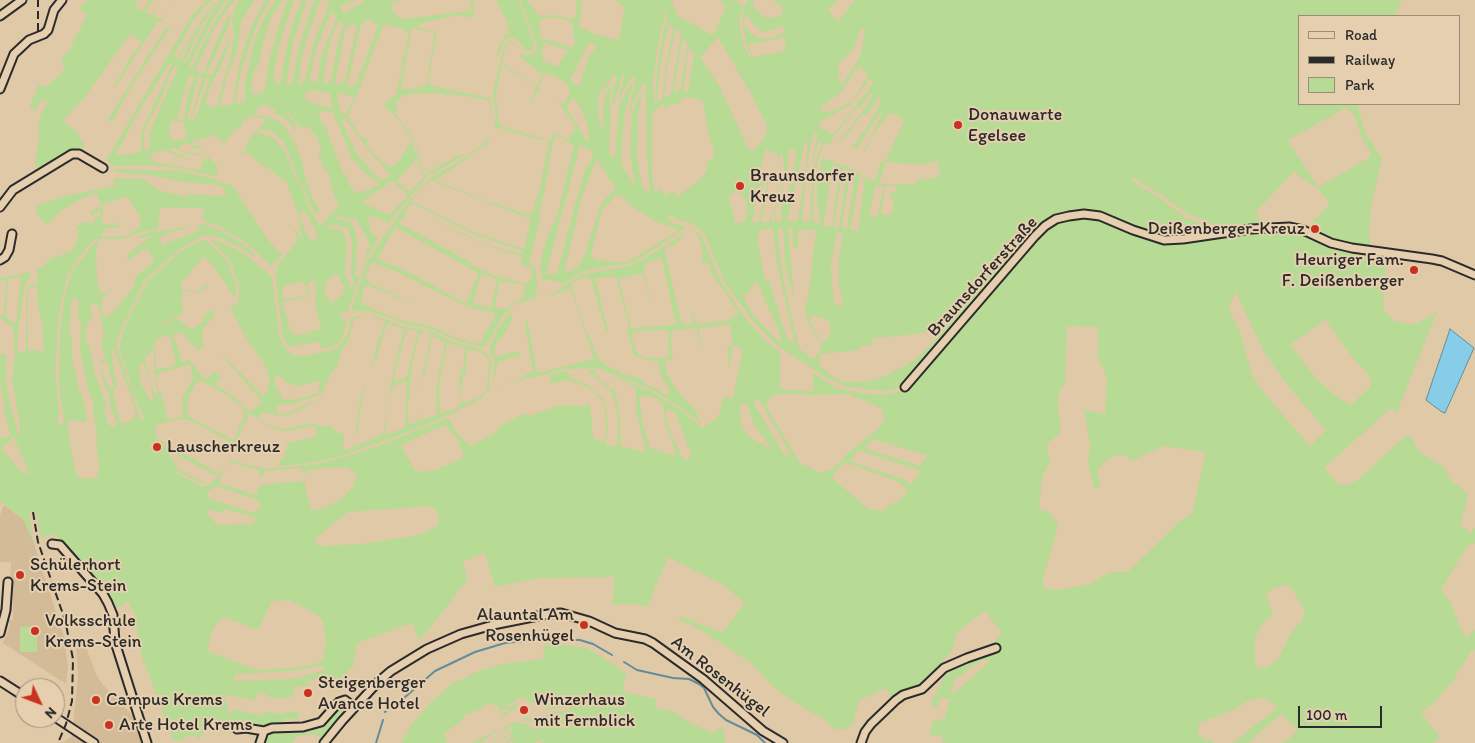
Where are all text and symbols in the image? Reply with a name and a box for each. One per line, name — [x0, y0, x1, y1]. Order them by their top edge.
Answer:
legend — [1298, 15, 1460, 105]
text: Road — [1345, 26, 1377, 44]
text: Railway — [1345, 51, 1395, 69]
text: Park — [1345, 76, 1375, 94]
place label: Donauwarte Egelsee — [968, 104, 1062, 146]
marker: Donauwarte Egelsee — [952, 119, 964, 131]
place label: Braunsdorfer Kreuz — [750, 165, 854, 208]
marker: Braunsdorfer Kreuz — [734, 180, 746, 192]
street label: Braunsdorferstraße — [923, 212, 1043, 342]
place label: Deißenberger-Kreuz — [1148, 218, 1305, 240]
marker: Deißenberger-Kreuz — [1309, 223, 1321, 235]
place label: Heuriger Fam. F. Deißenberger — [1282, 249, 1404, 292]
marker: Heuriger Fam. F. Deißenberger — [1408, 264, 1420, 276]
place label: Lauscherkreuz — [167, 436, 280, 458]
marker: Lauscherkreuz — [151, 441, 163, 453]
place label: Schülerhort Krems-Stein — [30, 554, 126, 596]
marker: Schülerhort Krems-Stein — [14, 569, 26, 581]
place label: Alauntal Am Rosenhügel — [477, 604, 574, 646]
place label: Volksschule Krems-Stein — [45, 610, 141, 652]
marker: Alauntal Am Rosenhügel — [578, 619, 590, 631]
marker: Volksschule Krems-Stein — [29, 625, 41, 637]
street label: Am Rosenhügel — [666, 632, 774, 722]
place label: Steigenberger Avance Hotel — [318, 672, 426, 714]
north arrow — [15, 678, 65, 728]
marker: Steigenberger Avance Hotel — [302, 687, 314, 699]
place label: Campus Krems — [106, 689, 223, 711]
place label: Winzerhaus mit Fernblick — [534, 689, 635, 732]
marker: Campus Krems — [90, 694, 102, 706]
scale bar — [1300, 696, 1384, 728]
text: N — [41, 704, 60, 722]
marker: Winzerhaus mit Fernblick — [518, 704, 530, 716]
text: 100 m — [1306, 706, 1347, 724]
place label: Arte Hotel Krems — [119, 714, 253, 736]
marker: Arte Hotel Krems — [103, 719, 115, 731]

